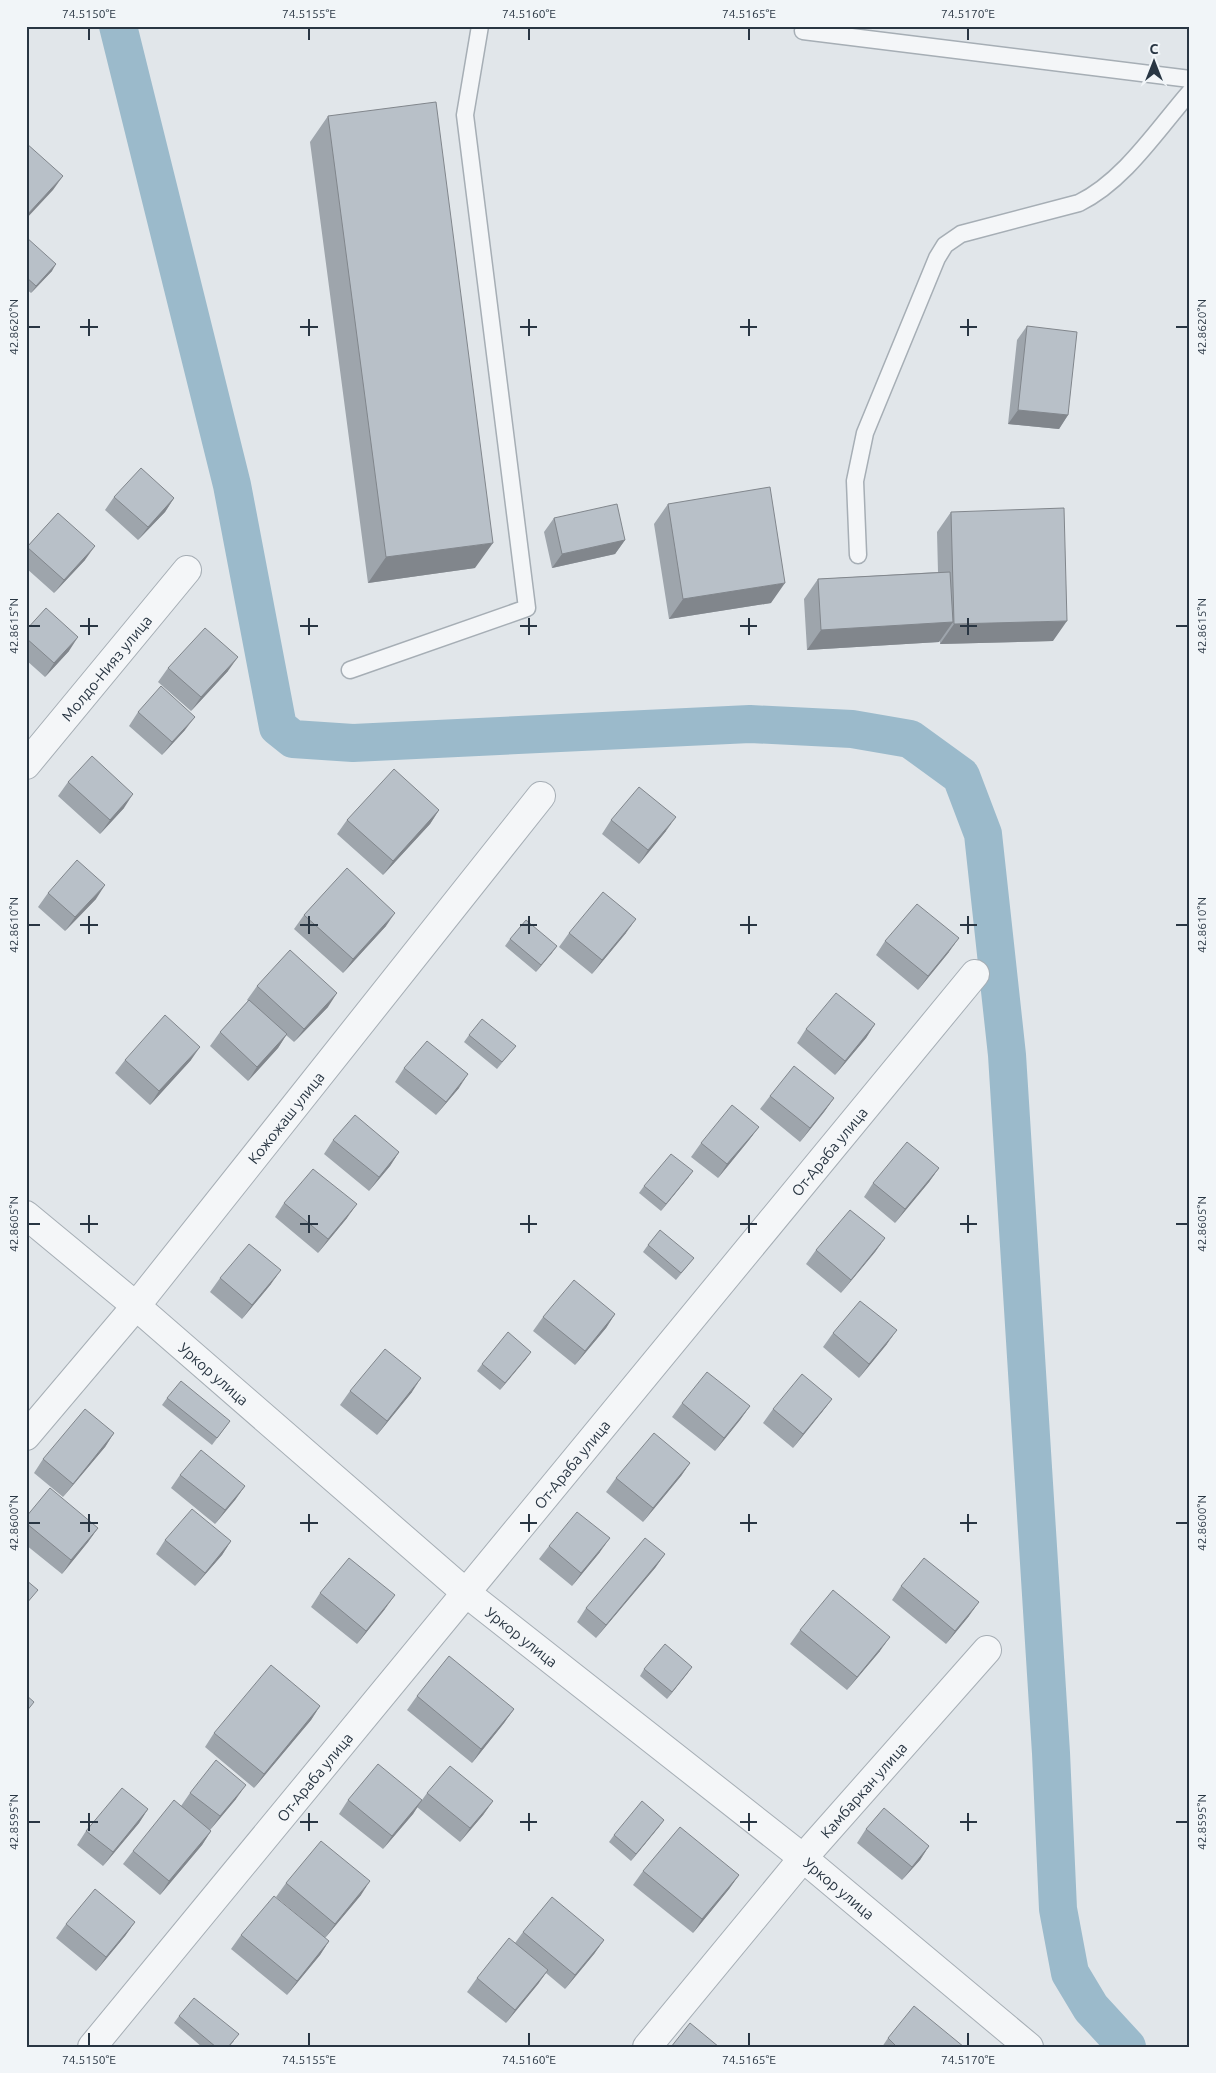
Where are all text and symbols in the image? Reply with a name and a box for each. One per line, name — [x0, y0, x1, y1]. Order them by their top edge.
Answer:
text: 74.5150°E — [62, 7, 116, 20]
text: 74.5155°E — [282, 7, 336, 20]
text: 74.5160°E — [502, 7, 556, 20]
text: 74.5165°E — [722, 7, 776, 20]
text: 74.5170°E — [941, 7, 995, 20]
north arrow — [1128, 38, 1178, 88]
text: С — [1150, 41, 1159, 57]
text: 42.8620°N — [7, 299, 20, 355]
text: 42.8620°N — [1195, 299, 1208, 355]
text: 42.8615°N — [7, 598, 20, 654]
text: 42.8615°N — [1195, 598, 1208, 654]
street label: Молдо-Нияз улица — [58, 612, 155, 724]
text: 42.8610°N — [7, 897, 20, 953]
text: 42.8610°N — [1195, 897, 1208, 953]
street label: Кожожаш улица — [244, 1068, 327, 1167]
street label: От-Араба улица — [788, 1104, 871, 1199]
text: 42.8605°N — [7, 1196, 20, 1252]
text: 42.8605°N — [1195, 1196, 1208, 1252]
street label: Уркор улица — [176, 1339, 252, 1409]
street label: От-Араба улица — [530, 1416, 613, 1512]
text: 42.8600°N — [7, 1495, 20, 1551]
text: 42.8600°N — [1195, 1495, 1208, 1551]
street label: Уркор улица — [483, 1603, 561, 1670]
street label: От-Араба улица — [273, 1729, 356, 1824]
street label: Камбаркан улица — [817, 1739, 910, 1841]
text: 42.8595°N — [7, 1794, 20, 1850]
text: 42.8595°N — [1195, 1794, 1208, 1850]
street label: Уркор улица — [801, 1854, 878, 1923]
text: 74.5150°E — [62, 2053, 116, 2066]
text: 74.5155°E — [282, 2053, 336, 2066]
text: 74.5160°E — [502, 2053, 556, 2066]
text: 74.5165°E — [722, 2053, 776, 2066]
text: 74.5170°E — [941, 2053, 995, 2066]

